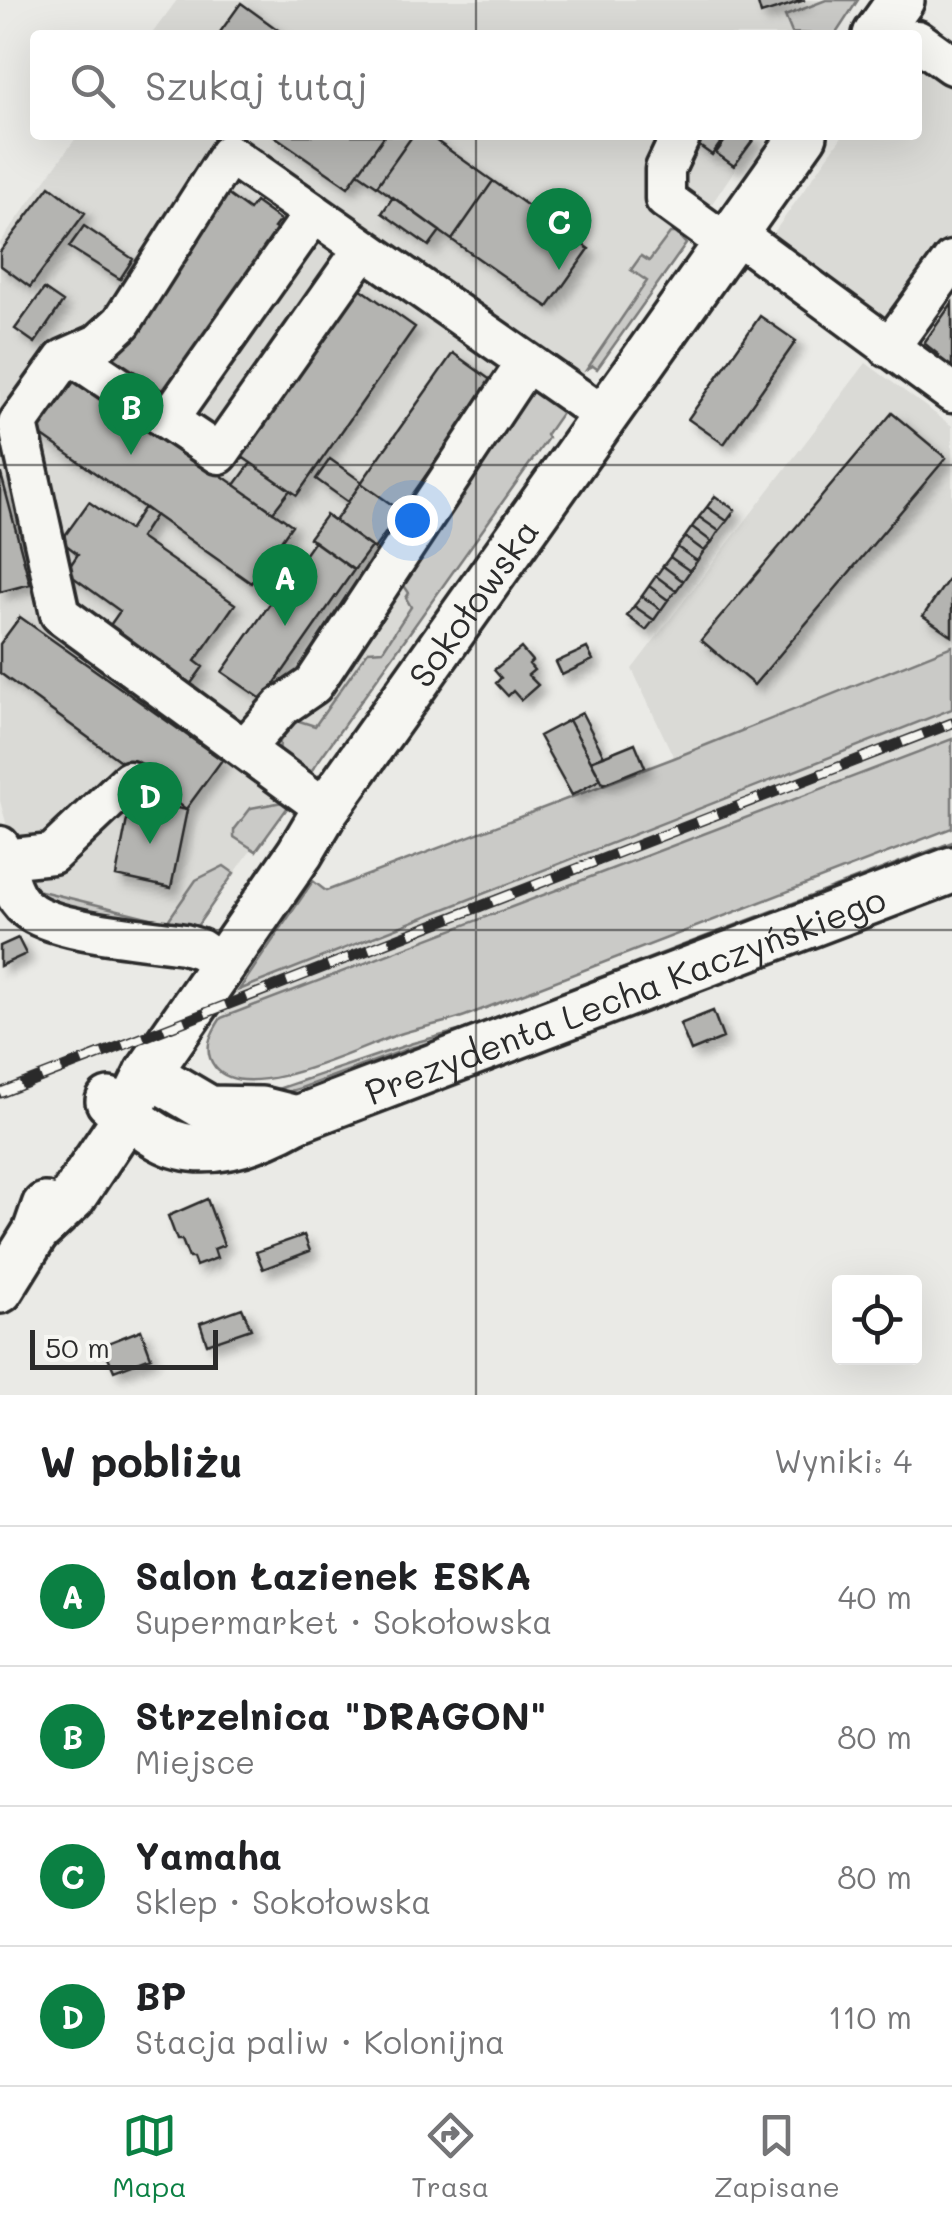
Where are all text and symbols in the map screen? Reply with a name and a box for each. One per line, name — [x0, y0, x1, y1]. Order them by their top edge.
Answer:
search box — [30, 30, 922, 140]
icon: search — [65, 58, 120, 113]
text: Szukaj tutaj — [145, 60, 368, 110]
pin: C — [526, 188, 592, 270]
pin: B — [98, 372, 164, 455]
your location — [387, 495, 438, 546]
street label: Sokołowska — [397, 509, 548, 696]
pin: A — [252, 544, 318, 626]
pin: D — [118, 762, 182, 844]
street label: Prezydenta Lecha Kaczyńskiego — [358, 875, 892, 1114]
map controls — [832, 1275, 922, 1365]
button: locate — [832, 1275, 922, 1365]
scale bar — [30, 1325, 218, 1370]
text: 50 m — [45, 1329, 110, 1365]
text: W pobliżu — [40, 1433, 243, 1488]
text: Wyniki: 4 — [774, 1439, 912, 1481]
text: Salon Łazienek ESKA — [135, 1550, 532, 1600]
text: A — [61, 1575, 84, 1617]
text: 40 m — [838, 1575, 912, 1617]
text: Supermarket · Sokołowska — [135, 1600, 552, 1642]
text: Strzelnica "DRAGON" — [135, 1690, 547, 1740]
text: B — [62, 1715, 83, 1757]
text: 80 m — [837, 1715, 912, 1757]
text: Miejsce — [135, 1740, 255, 1782]
text: Yamaha — [135, 1830, 282, 1880]
text: C — [61, 1855, 84, 1897]
text: 80 m — [837, 1855, 912, 1897]
text: Sklep · Sokołowska — [135, 1880, 431, 1922]
text: BP — [135, 1970, 187, 2020]
text: D — [61, 1995, 84, 2037]
text: 110 m — [828, 1995, 912, 2037]
text: Stacja paliw · Kolonijna — [135, 2020, 505, 2062]
tab: Mapa — [112, 2108, 187, 2204]
tab: Trasa — [411, 2108, 489, 2204]
tab: Zapisane — [714, 2108, 840, 2204]

